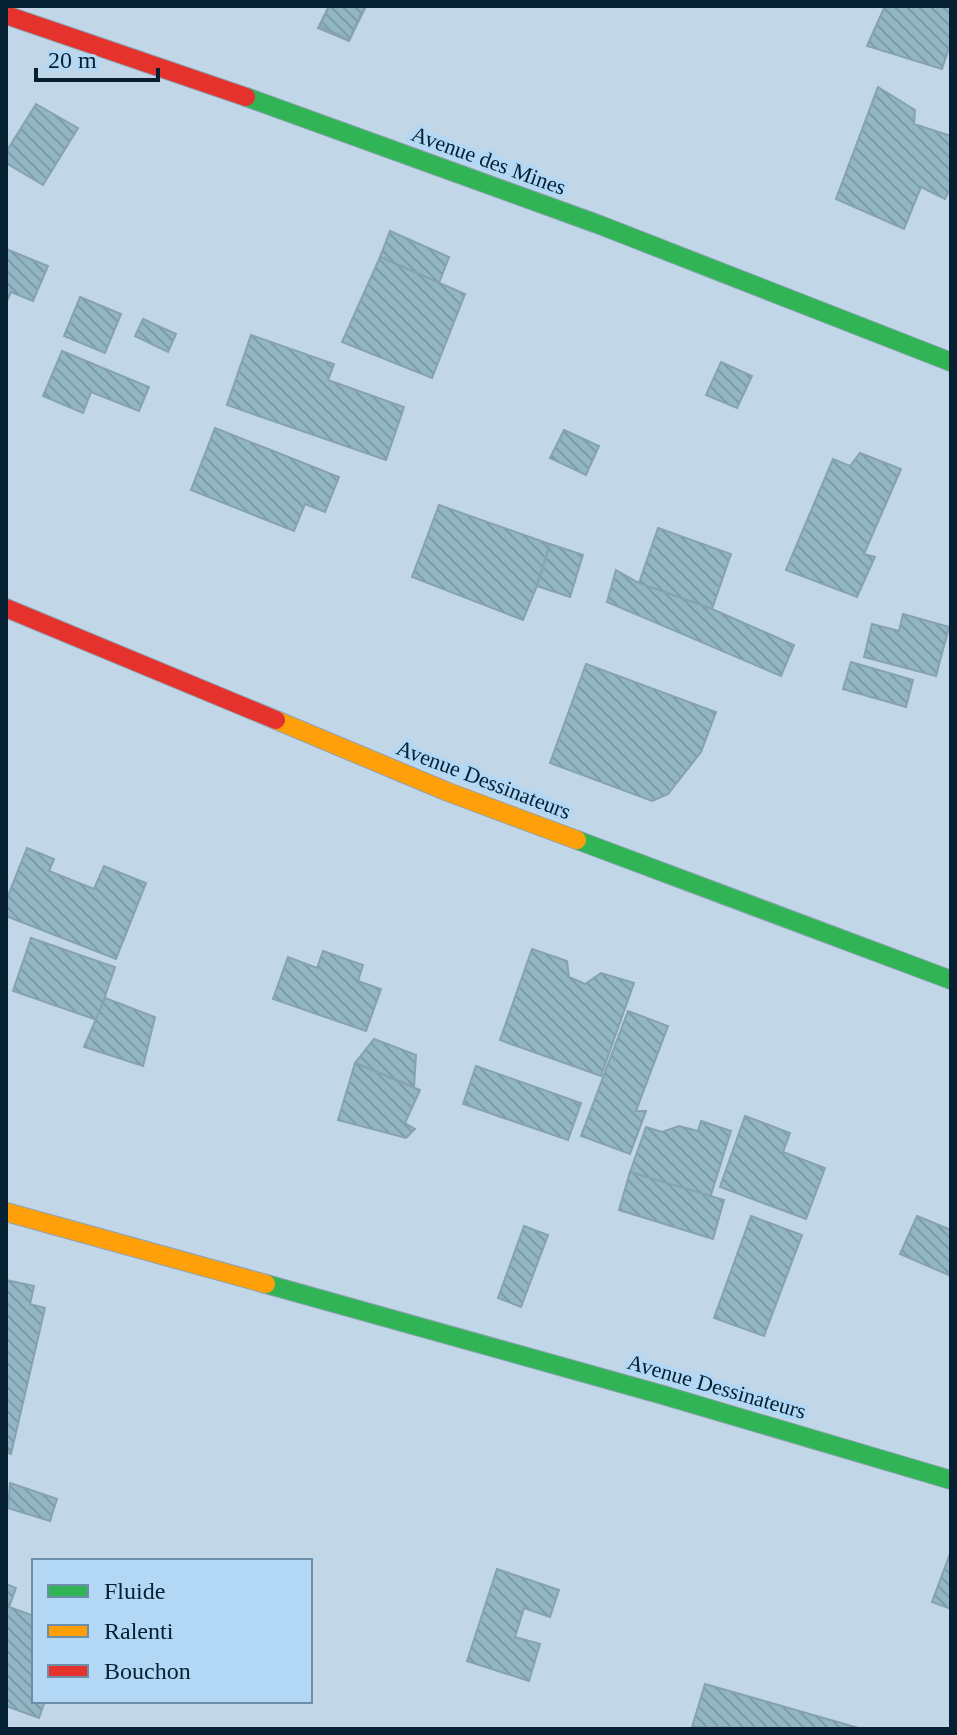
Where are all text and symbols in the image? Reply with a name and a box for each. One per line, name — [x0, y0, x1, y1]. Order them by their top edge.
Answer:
scale bar — [36, 32, 158, 82]
text: 20 m — [48, 47, 97, 73]
street label: Avenue des Mines — [408, 121, 569, 200]
street label: Avenue Dessinateurs — [393, 735, 575, 824]
street label: Avenue Dessinateurs — [625, 1349, 809, 1424]
legend — [32, 1559, 312, 1703]
text: Fluide — [104, 1578, 165, 1604]
text: Ralenti — [104, 1618, 174, 1644]
text: Bouchon — [104, 1658, 191, 1684]

